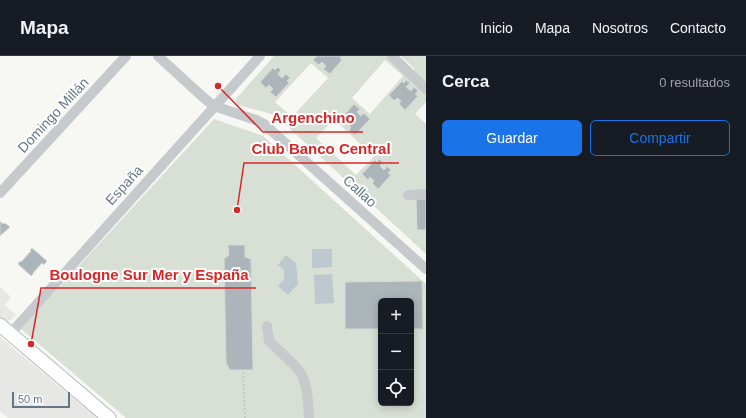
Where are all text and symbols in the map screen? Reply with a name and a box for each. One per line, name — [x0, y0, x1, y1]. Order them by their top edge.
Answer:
text: Mapa — [20, 17, 69, 38]
text: Inicio — [480, 20, 513, 36]
text: Mapa — [535, 20, 570, 36]
text: Nosotros — [592, 20, 648, 36]
text: Contacto — [670, 20, 726, 36]
text: Cerca — [442, 72, 489, 91]
street label: Domingo Millán — [14, 74, 92, 156]
text: 0 resultados — [659, 75, 730, 90]
callout: Argenchino — [263, 105, 363, 132]
text: Argenchino — [271, 109, 355, 126]
button: Guardar — [442, 120, 582, 156]
button: Compartir — [590, 120, 730, 156]
callout: Club Banco Central — [244, 136, 399, 163]
text: Club Banco Central — [251, 140, 391, 157]
street label: España — [102, 162, 146, 208]
street label: Callao — [340, 172, 380, 210]
callout: Boulogne Sur Mer y España — [41, 261, 256, 288]
text: Boulogne Sur Mer y España — [49, 266, 249, 283]
map controls — [378, 298, 414, 406]
button: + — [378, 298, 414, 334]
button: − — [378, 334, 414, 370]
button: locate — [378, 370, 414, 406]
scale bar — [12, 390, 70, 409]
text: 50 m — [18, 393, 42, 405]

